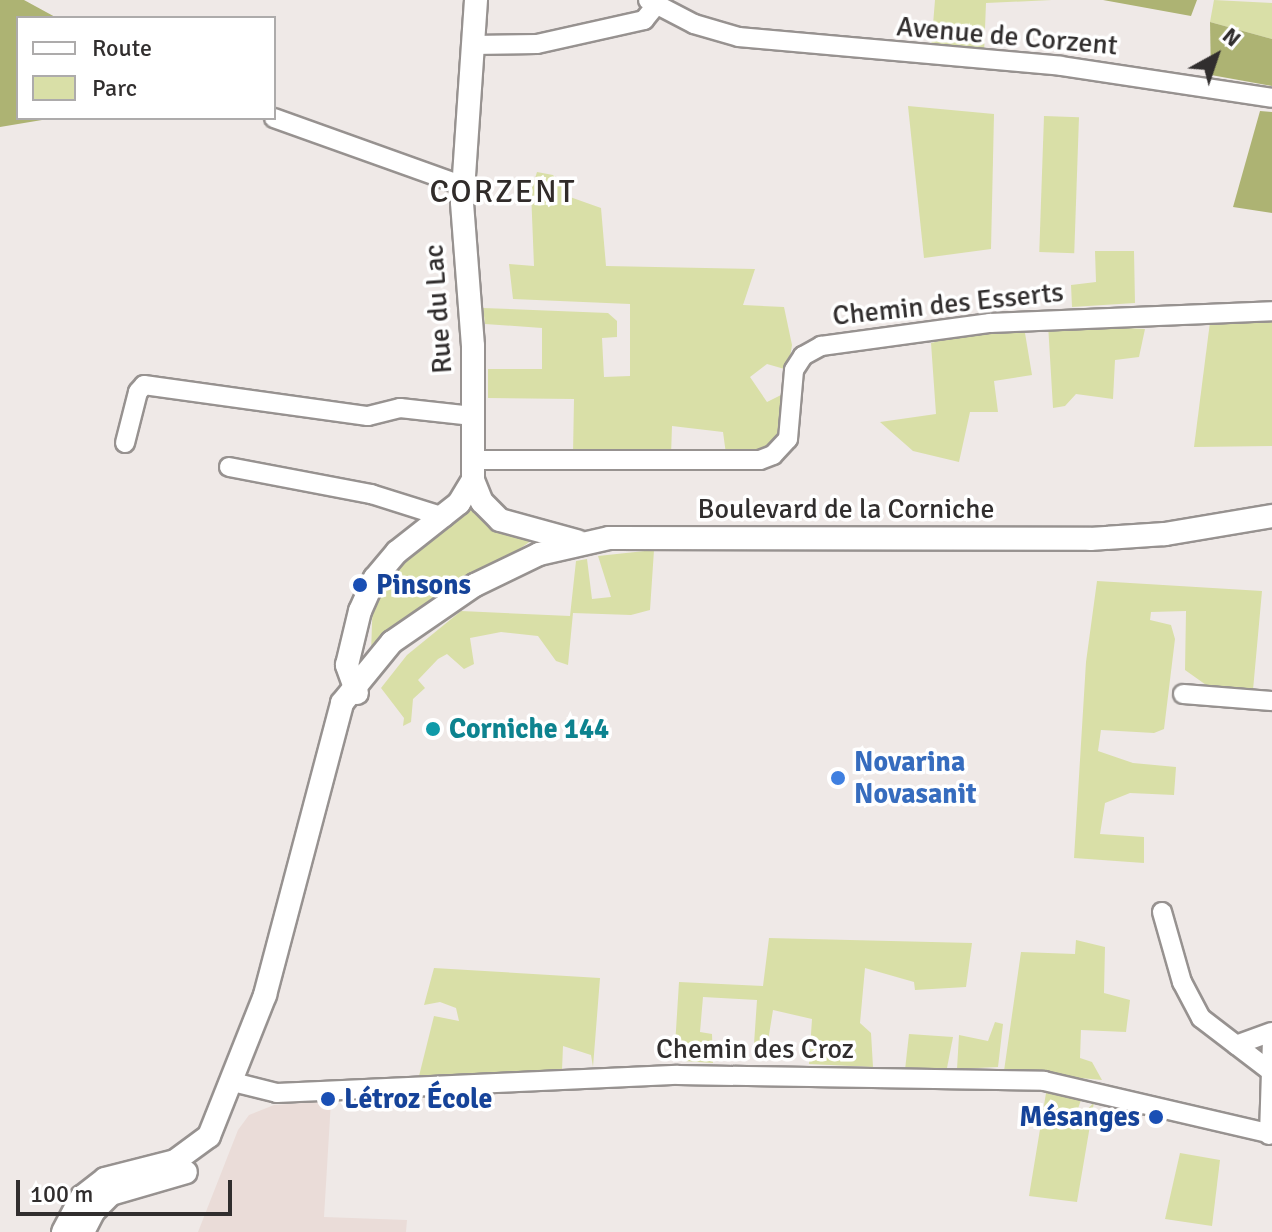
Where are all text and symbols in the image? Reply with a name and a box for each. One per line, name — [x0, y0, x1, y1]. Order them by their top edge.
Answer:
street label: Avenue de Corzent — [895, 10, 1119, 62]
legend — [16, 16, 276, 120]
north arrow — [1176, 16, 1256, 96]
text: N — [1217, 22, 1246, 52]
text: Route — [92, 33, 152, 63]
text: Parc — [92, 73, 137, 103]
district label: CORZENT — [430, 173, 576, 211]
street label: Rue du Lac — [417, 243, 459, 375]
street label: Chemin des Esserts — [831, 275, 1065, 333]
street label: Boulevard de la Corniche — [698, 492, 994, 526]
place label: Pinsons — [376, 568, 471, 602]
marker: Pinsons — [351, 576, 369, 594]
place label: Corniche 144 — [449, 712, 609, 746]
marker: Corniche 144 — [424, 720, 442, 738]
place label: Novarina Novasanit — [854, 745, 976, 811]
marker: Novarina Novasanit — [829, 769, 847, 787]
street label: Chemin des Croz — [656, 1032, 854, 1066]
place label: Létroz École — [344, 1082, 492, 1116]
marker: Létroz École — [319, 1090, 337, 1108]
place label: Mésanges — [1019, 1100, 1140, 1134]
marker: Mésanges — [1147, 1108, 1165, 1126]
scale bar — [20, 1164, 236, 1214]
text: 100 m — [30, 1179, 93, 1209]

